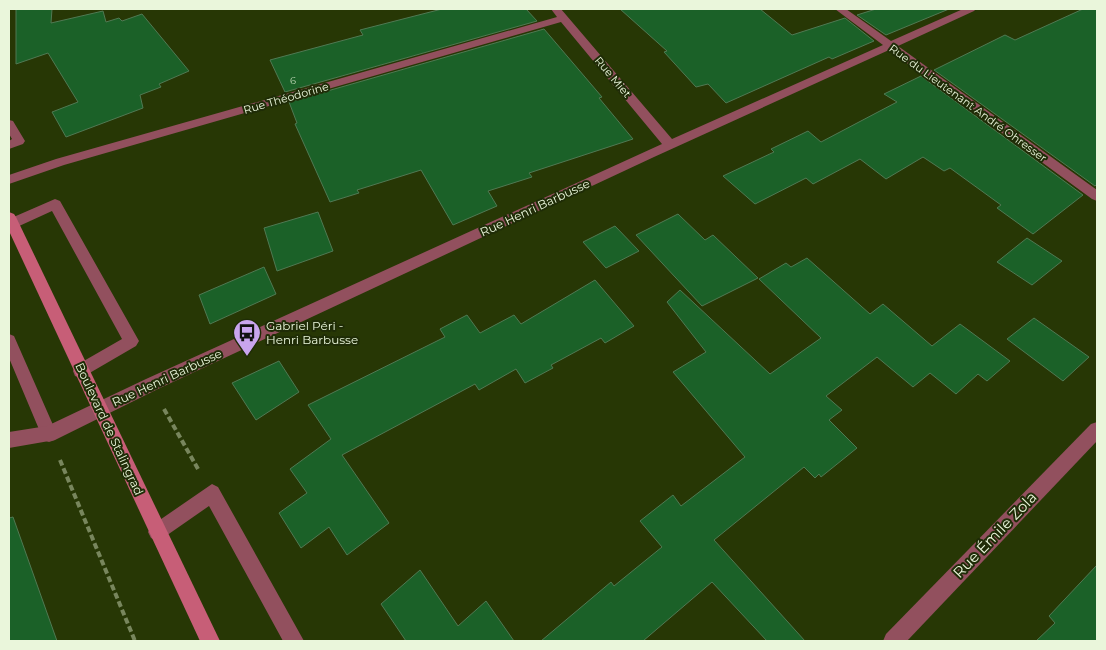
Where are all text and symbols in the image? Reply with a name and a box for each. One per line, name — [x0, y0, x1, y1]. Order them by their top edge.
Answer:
street label: Rue du Lieutenant André Ohresser — [886, 41, 1050, 165]
street label: Rue Miet — [592, 54, 635, 101]
house number: 6 — [290, 74, 296, 87]
street label: Rue Théodorine — [242, 79, 331, 117]
street label: Rue Henri Barbusse — [478, 176, 592, 240]
bus stop icon: Gabriel Péri - Henri Barbusse — [232, 318, 262, 357]
place label: Gabriel Péri - Henri Barbusse — [266, 318, 358, 347]
street label: Rue Henri Barbusse — [110, 346, 224, 410]
street label: Boulevard de Stalingrad — [72, 360, 147, 497]
street label: Rue Émile Zola — [949, 487, 1041, 582]

